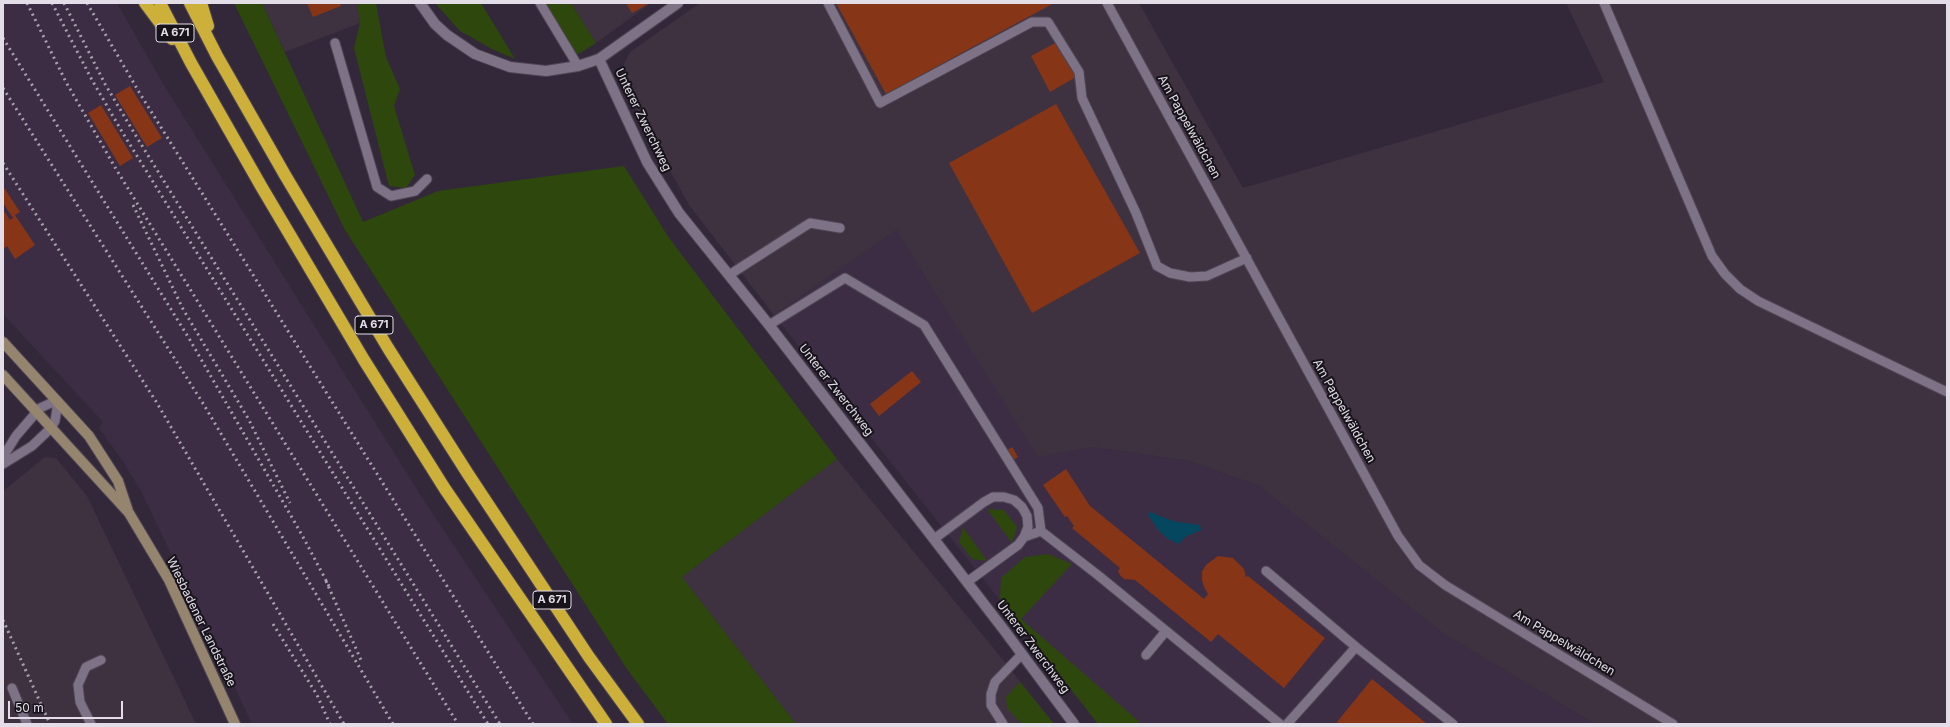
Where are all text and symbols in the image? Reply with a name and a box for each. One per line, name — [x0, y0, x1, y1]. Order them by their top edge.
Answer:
road number: A 671 — [156, 24, 194, 42]
street label: Unterer Zwerchweg — [612, 66, 674, 174]
street label: Am Pappelwäldchen — [1155, 73, 1223, 181]
road number: A 671 — [355, 316, 393, 334]
street label: Unterer Zwerchweg — [796, 341, 876, 439]
street label: Am Pappelwäldchen — [1310, 357, 1378, 465]
street label: Wiesbadener Landstraße — [163, 555, 239, 689]
road number: A 671 — [533, 591, 571, 609]
street label: Unterer Zwerchweg — [993, 598, 1073, 696]
street label: Am Pappelwäldchen — [1511, 607, 1617, 679]
scale bar — [10, 693, 125, 719]
text: 50 m — [15, 700, 44, 715]

